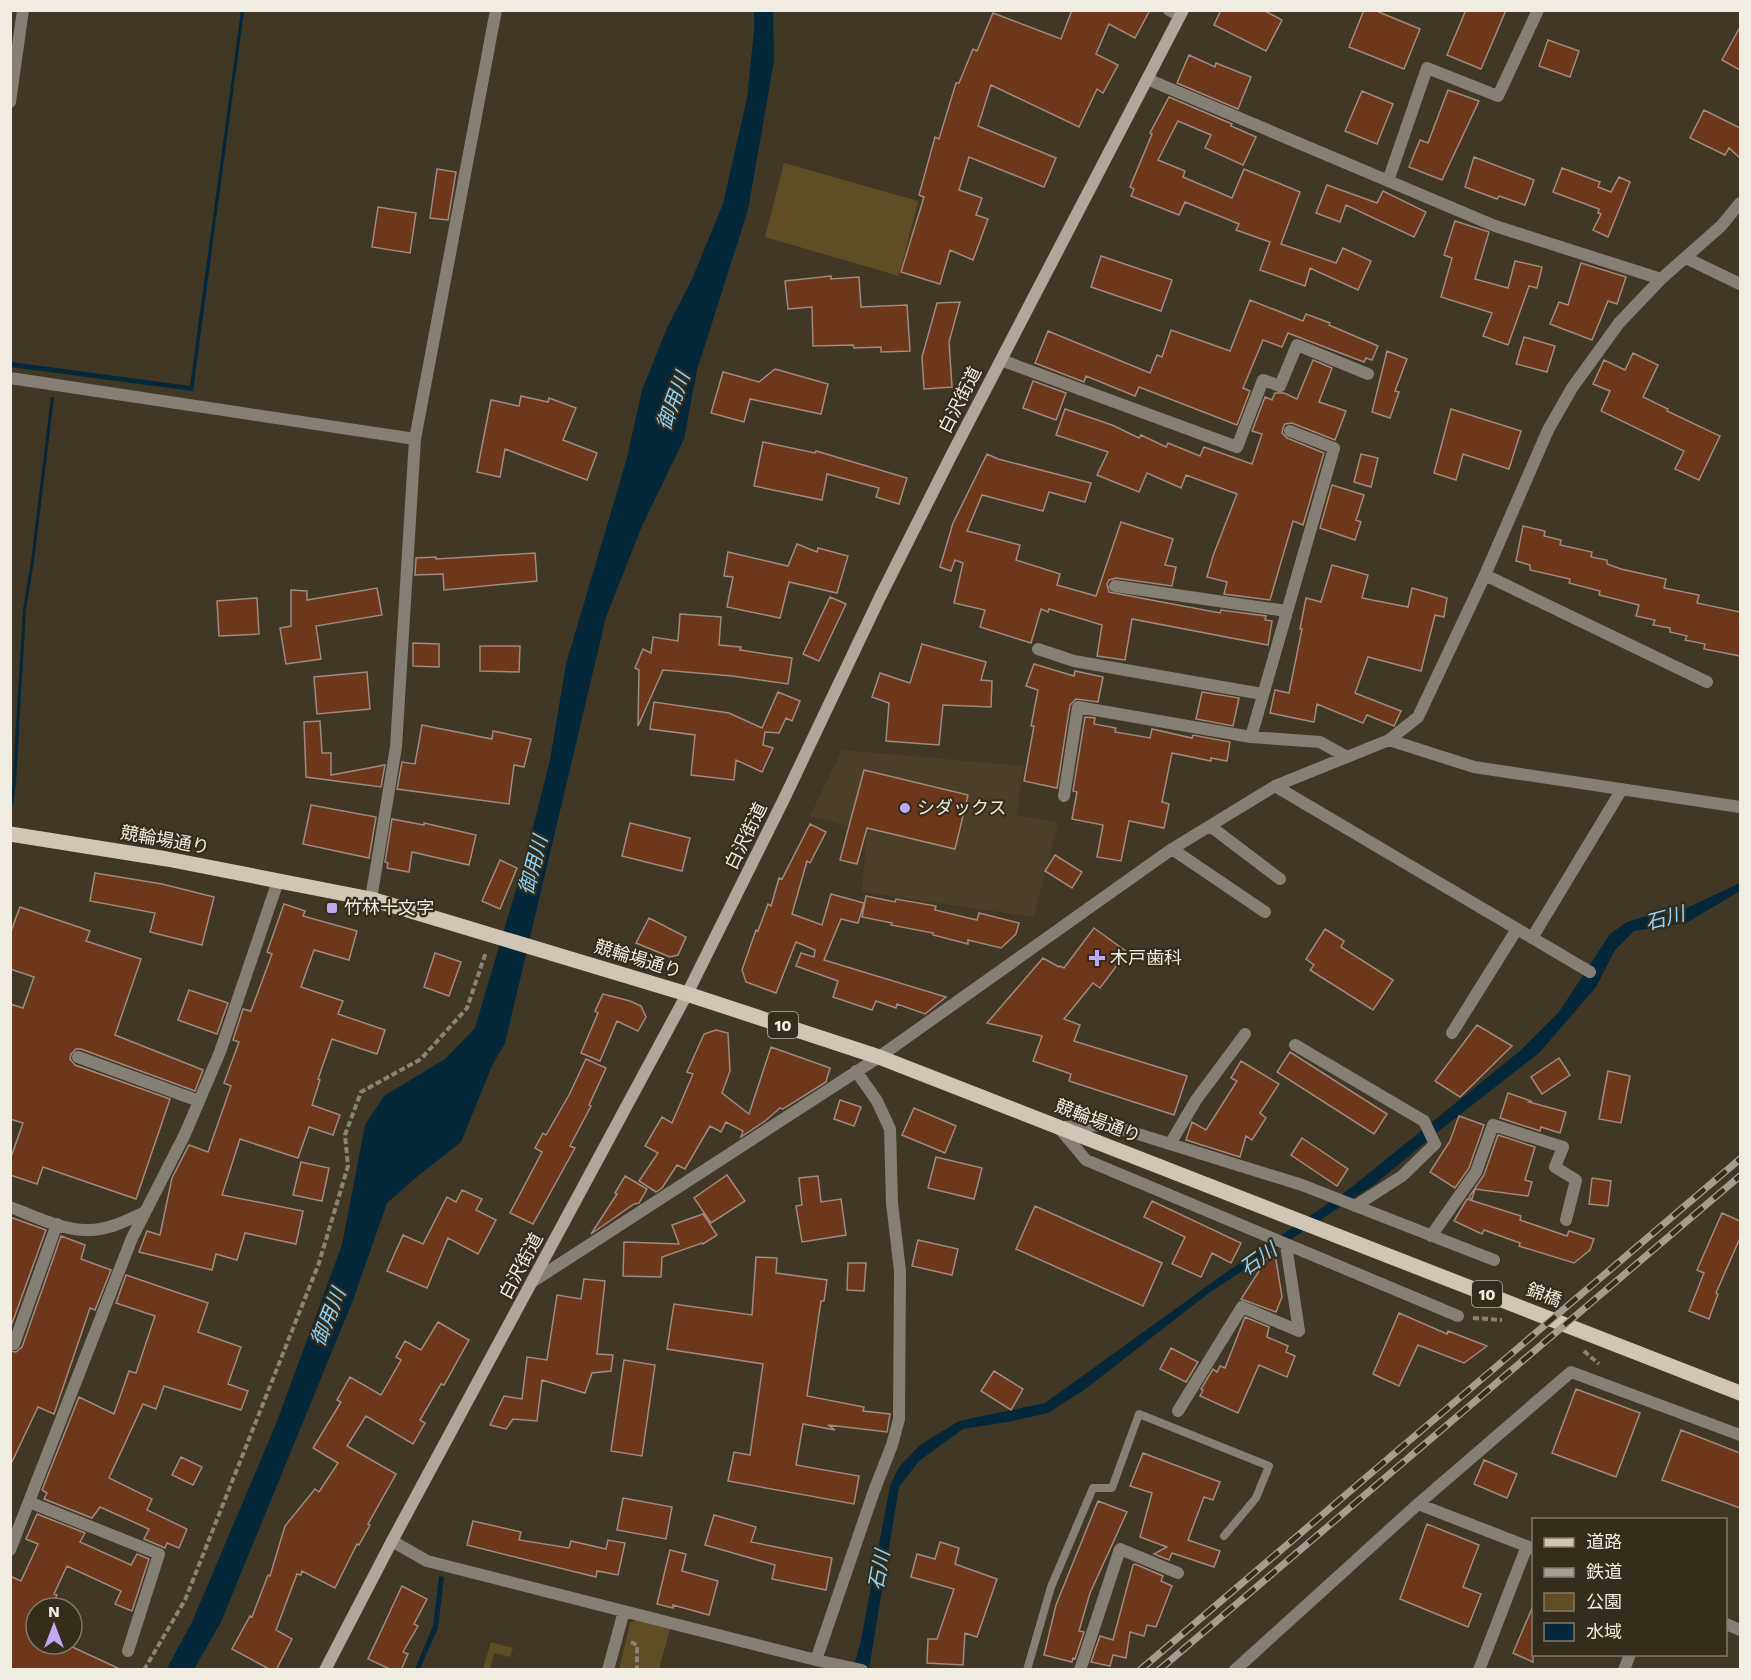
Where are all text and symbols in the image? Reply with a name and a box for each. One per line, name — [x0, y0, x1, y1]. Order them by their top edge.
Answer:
street label: 白沢街道 — [934, 363, 985, 437]
water label: 御用川 — [651, 367, 695, 433]
place label: シダックス — [917, 797, 1006, 818]
street label: 白沢街道 — [720, 799, 771, 873]
marker: シダックス — [898, 801, 912, 815]
street label: 競輪場通り — [119, 821, 211, 858]
water label: 御用川 — [514, 831, 553, 897]
place label: 竹林十文字 — [344, 897, 434, 918]
marker: 竹林十文字 — [325, 901, 339, 915]
water label: 石川 — [1643, 901, 1689, 935]
street label: 競輪場通り — [592, 935, 684, 982]
place label: 木戸歯科 — [1110, 947, 1182, 968]
marker: 木戸歯科 — [1088, 949, 1106, 967]
road number: 10 — [768, 1012, 798, 1038]
street label: 競輪場通り — [1052, 1095, 1144, 1146]
street label: 白沢街道 — [494, 1229, 547, 1302]
water label: 石川 — [1235, 1237, 1283, 1280]
street label: 錦橋 — [1524, 1278, 1565, 1311]
road number: 10 — [1472, 1281, 1502, 1307]
water label: 御用川 — [306, 1283, 351, 1349]
legend — [1532, 1518, 1727, 1656]
text: 道路 — [1586, 1531, 1622, 1552]
water label: 石川 — [863, 1546, 895, 1592]
text: 鉄道 — [1586, 1561, 1622, 1582]
text: 公園 — [1586, 1591, 1622, 1612]
north arrow — [24, 1596, 84, 1656]
text: N — [48, 1602, 60, 1621]
text: 水域 — [1586, 1621, 1622, 1642]

